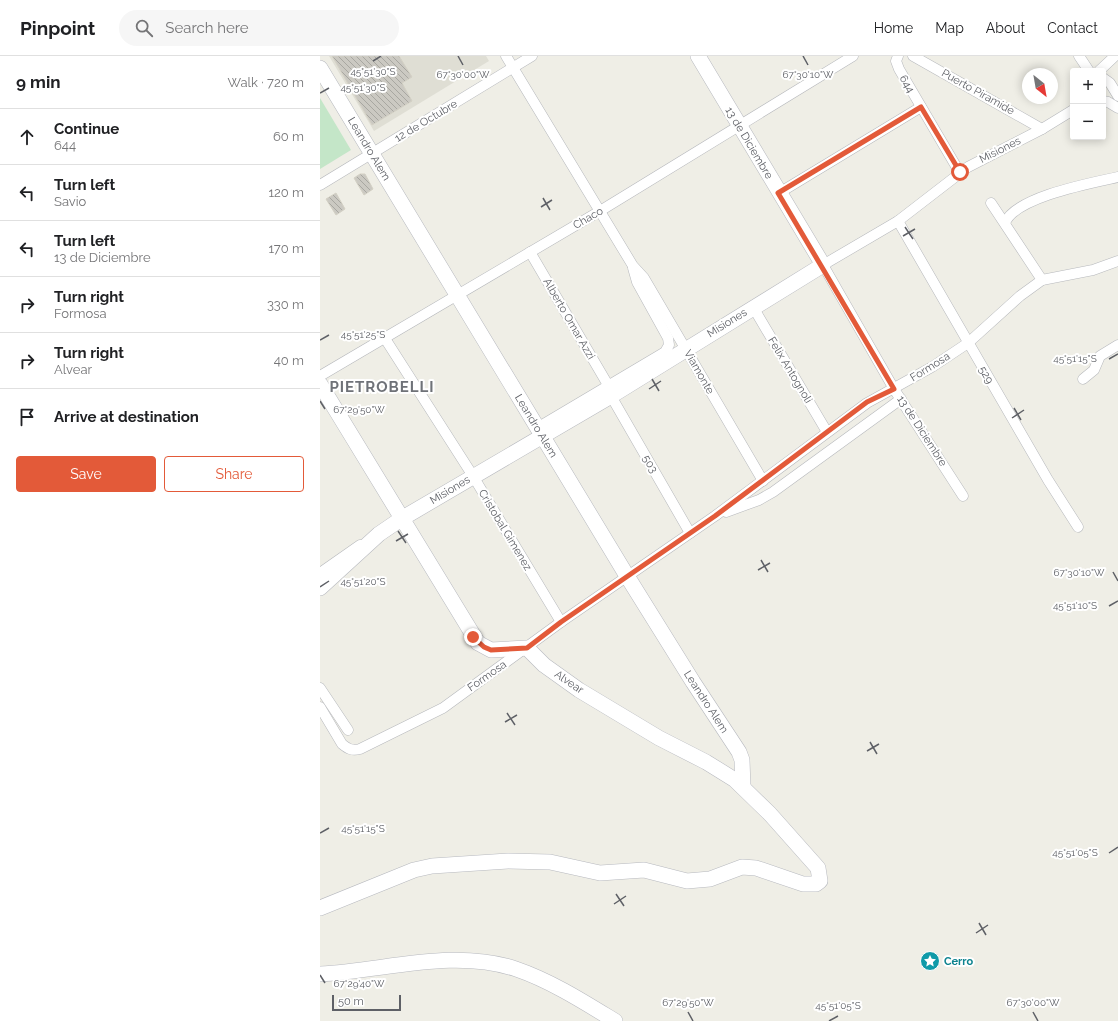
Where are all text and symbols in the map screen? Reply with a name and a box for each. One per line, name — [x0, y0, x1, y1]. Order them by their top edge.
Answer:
search box — [119, 10, 399, 46]
text: Pinpoint — [20, 17, 95, 39]
icon: search — [133, 17, 155, 39]
text: Search here — [165, 19, 249, 37]
text: Home — [874, 20, 913, 36]
text: Map — [935, 20, 964, 36]
text: About — [986, 20, 1025, 36]
text: Contact — [1047, 20, 1098, 36]
text: 45°51'30"S — [350, 66, 396, 77]
street label: Puerto Piramíde — [939, 67, 1017, 118]
north arrow — [1022, 68, 1058, 104]
map controls — [1070, 68, 1106, 140]
button: + — [1070, 68, 1106, 104]
text: 67°30'00"W — [437, 69, 490, 80]
text: 67°30'10"W — [783, 69, 834, 80]
text: 9 min — [16, 72, 61, 92]
street label: 644 — [897, 73, 917, 95]
text: Walk · 720 m — [228, 75, 304, 90]
text: 45°51'30"S — [340, 82, 386, 93]
street label: 12 de Octubre — [392, 97, 460, 145]
button: − — [1070, 104, 1106, 140]
street label: 13 de Diciembre — [722, 105, 776, 182]
street label: Leandro Alem — [345, 115, 393, 183]
text: Continue — [54, 120, 119, 138]
icon: ahead — [16, 126, 38, 148]
text: 60 m — [273, 129, 304, 144]
street label: Misiones — [977, 134, 1023, 166]
text: 644 — [54, 138, 76, 153]
route start — [951, 163, 969, 181]
text: Turn left — [54, 176, 115, 194]
icon: left — [16, 182, 38, 204]
text: 120 m — [268, 185, 304, 200]
text: Savio — [54, 194, 86, 209]
street label: Chaco — [571, 204, 606, 232]
text: Turn left — [54, 232, 115, 250]
icon: left — [16, 238, 38, 260]
text: 170 m — [268, 241, 304, 256]
text: 13 de Diciembre — [54, 250, 151, 265]
street label: Alberto Omar Azzi — [540, 276, 598, 362]
text: Turn right — [54, 288, 124, 306]
icon: right — [16, 294, 38, 316]
text: 330 m — [267, 297, 304, 312]
text: Formosa — [54, 306, 107, 321]
street label: Misiones — [705, 306, 749, 340]
text: 45°51'25"S — [341, 329, 385, 340]
street label: Felix Antognoli — [765, 334, 815, 406]
text: Turn right — [54, 344, 124, 362]
street label: Viamonte — [681, 348, 717, 397]
icon: right — [16, 350, 38, 372]
street label: Formosa — [908, 350, 952, 384]
text: 40 m — [274, 353, 304, 368]
text: 45°51'15"S — [1053, 353, 1097, 364]
text: Alvear — [54, 362, 92, 377]
street label: 529 — [976, 364, 996, 386]
district label: PIETROBELLI — [329, 378, 435, 396]
street label: Leandro Alem — [512, 392, 560, 460]
street label: 13 de Diciembre — [894, 393, 950, 469]
text: 67°29'50"W — [333, 404, 385, 415]
icon: arrive — [16, 406, 38, 428]
text: Arrive at destination — [54, 408, 199, 426]
street label: 503 — [640, 453, 660, 475]
button: Save — [16, 456, 156, 492]
button: Share — [164, 456, 304, 492]
street label: Misiones — [428, 473, 472, 507]
street label: Cristobal Gimenez — [476, 487, 535, 574]
text: 67°30'10"W — [1054, 567, 1105, 578]
text: 45°51'20"S — [340, 576, 386, 587]
text: 45°51'10"S — [1053, 600, 1097, 611]
route end — [464, 628, 482, 646]
street label: Formosa — [465, 658, 509, 694]
street label: Alvear — [552, 668, 586, 696]
street label: Leandro Alem — [681, 668, 731, 736]
text: 45°51'15"S — [341, 823, 385, 834]
text: 45°51'05"S — [1052, 847, 1098, 858]
place icon: Cerro — [919, 950, 941, 972]
place label: Cerro — [944, 955, 974, 968]
text: 67°29'40"W — [333, 978, 385, 989]
scale bar — [332, 993, 401, 1012]
text: 50 m — [338, 995, 364, 1008]
text: 67°29'50"W — [662, 997, 714, 1008]
text: 67°30'00"W — [1007, 997, 1060, 1008]
text: 45°51'05"S — [815, 1000, 861, 1011]

